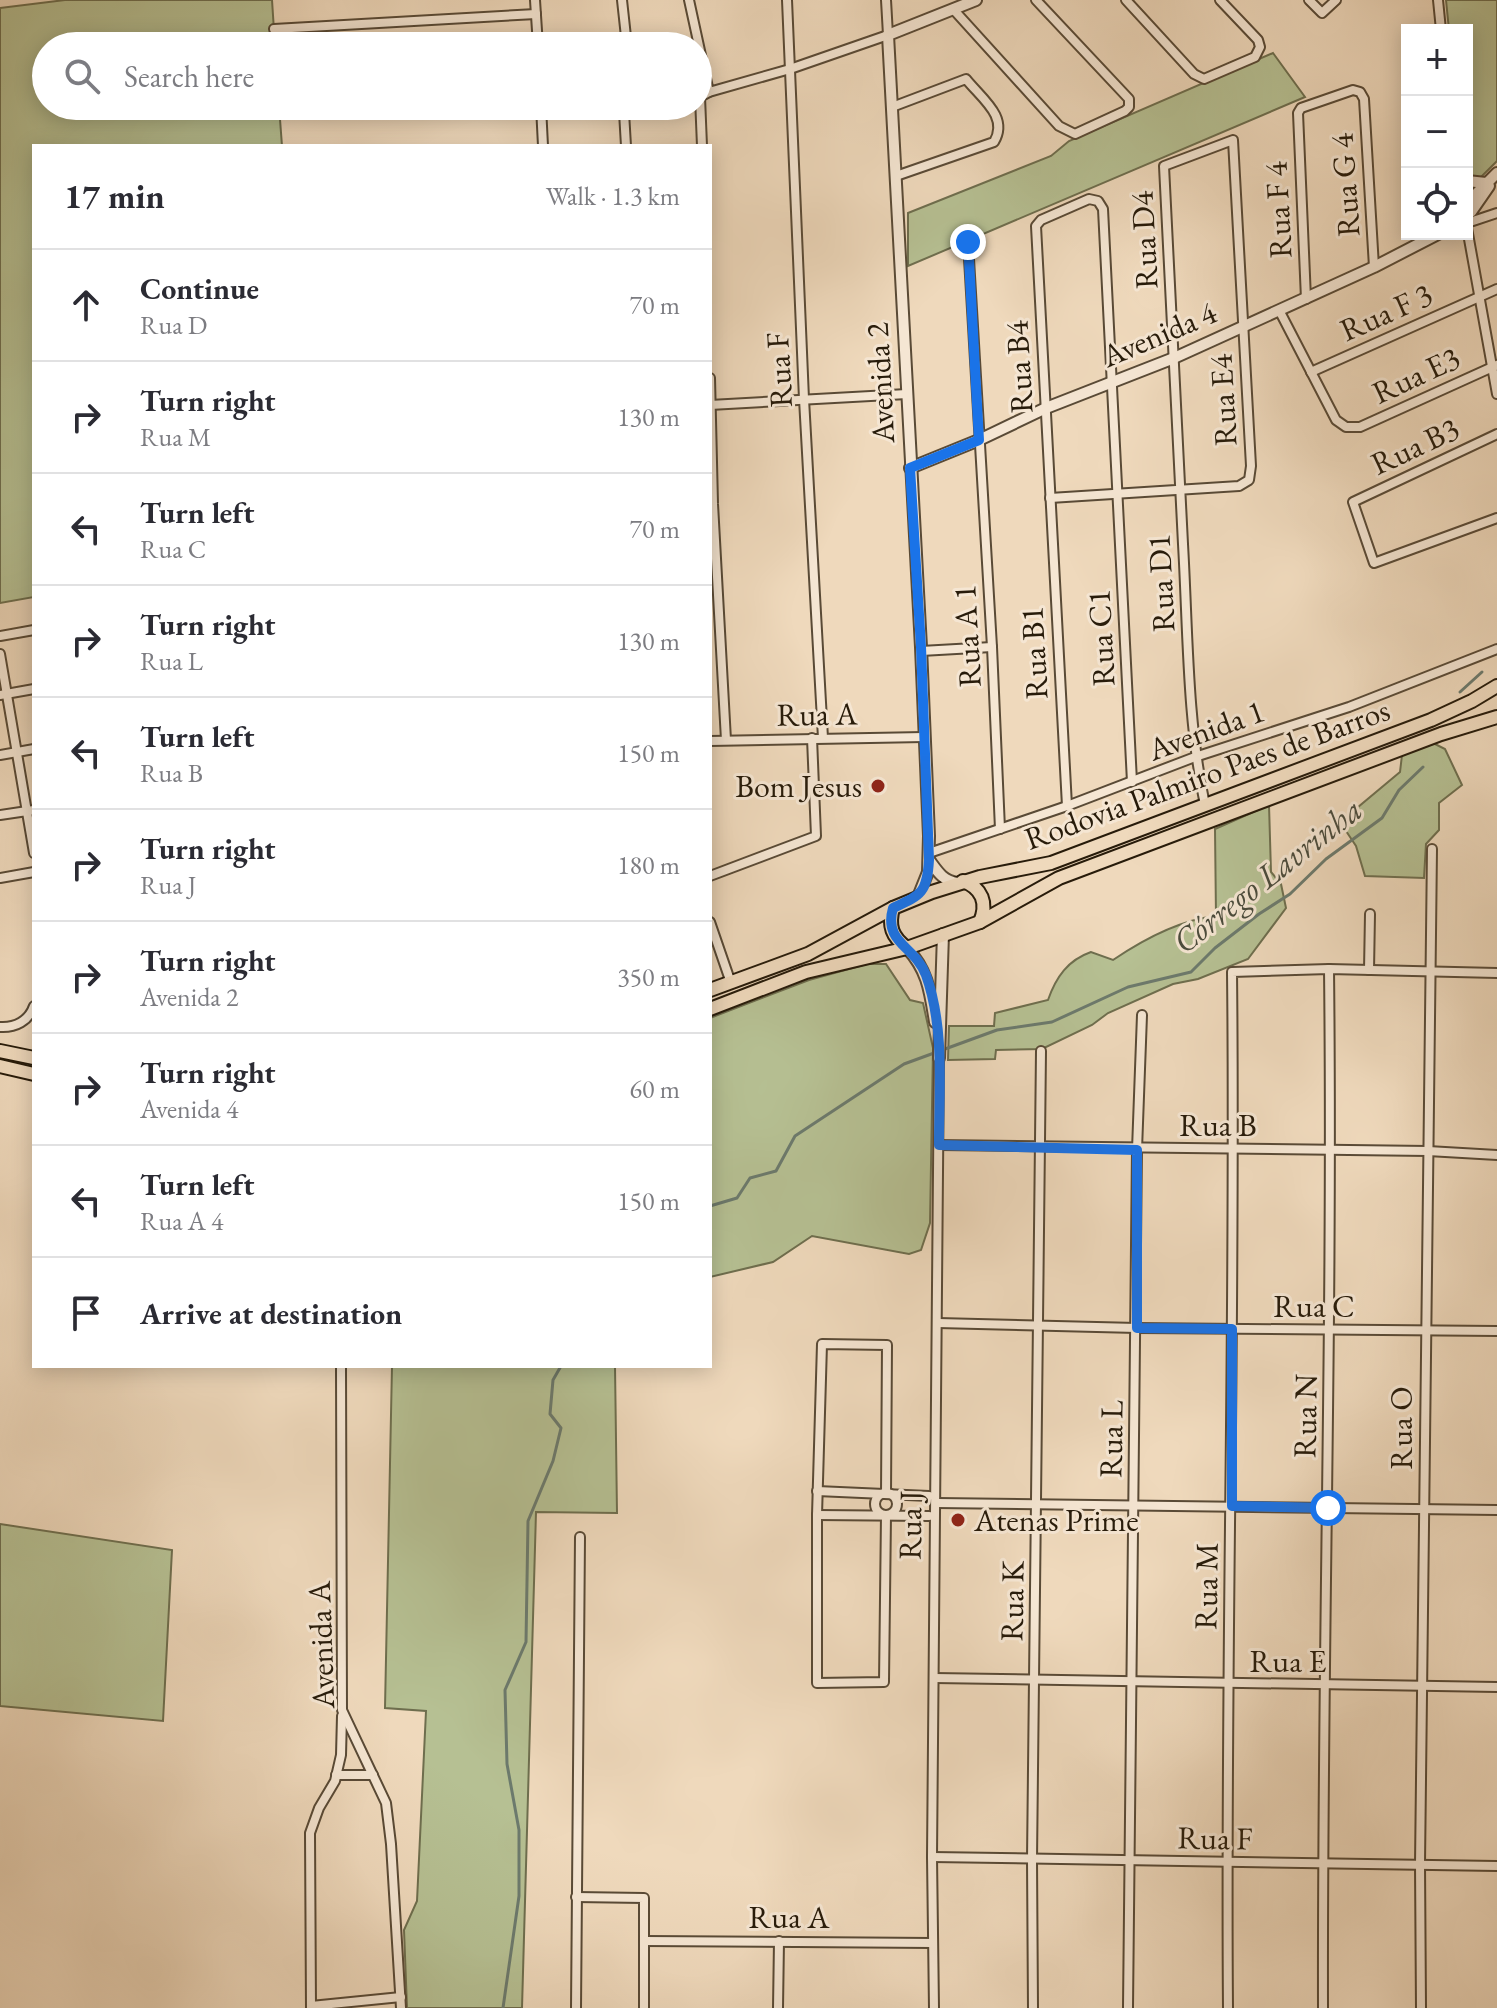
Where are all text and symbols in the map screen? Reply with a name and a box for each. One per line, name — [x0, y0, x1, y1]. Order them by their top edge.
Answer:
map controls — [1401, 24, 1473, 240]
button: + — [1401, 24, 1473, 96]
search box — [32, 32, 712, 120]
icon: search — [60, 54, 104, 98]
text: Search here — [124, 57, 254, 96]
button: − — [1401, 96, 1473, 168]
street label: Rua G 4 — [1320, 131, 1370, 238]
street label: Rua F 4 — [1254, 160, 1302, 260]
button: locate — [1401, 168, 1473, 240]
text: 17 min — [64, 174, 165, 218]
text: Walk · 1.3 km — [546, 179, 680, 213]
street label: Rua D4 — [1120, 189, 1168, 290]
route end — [950, 224, 986, 260]
text: Continue — [140, 269, 259, 308]
street label: Rua F 3 — [1333, 273, 1439, 351]
icon: ahead — [64, 283, 108, 327]
text: 70 m — [630, 288, 680, 322]
street label: Avenida 4 — [1094, 291, 1224, 377]
text: Rua D — [140, 308, 207, 342]
street label: Rua B4 — [996, 319, 1042, 415]
street label: Avenida 2 — [856, 321, 904, 446]
street label: Rua F — [756, 331, 802, 409]
street label: Rua E3 — [1365, 336, 1467, 414]
street label: Rua E4 — [1200, 352, 1246, 447]
text: Turn right — [140, 381, 276, 420]
icon: right — [64, 395, 108, 439]
text: 130 m — [617, 400, 680, 434]
street label: Rua B3 — [1364, 407, 1466, 485]
text: Rua M — [140, 420, 211, 454]
text: Turn left — [140, 493, 254, 532]
icon: left — [64, 507, 108, 551]
text: 70 m — [630, 512, 680, 546]
text: Rua C — [140, 532, 206, 566]
street label: Rua D1 — [1137, 533, 1185, 633]
street label: Rua A 1 — [943, 584, 991, 688]
street label: Rua C1 — [1077, 588, 1125, 688]
text: Turn right — [140, 605, 276, 644]
street label: Rua B1 — [1011, 605, 1057, 701]
icon: right — [64, 619, 108, 663]
text: 130 m — [617, 624, 680, 658]
text: Rua L — [140, 644, 203, 678]
street label: Rodovia Palmiro Paes de Barros — [1019, 688, 1395, 860]
street label: Avenida 1 — [1141, 690, 1270, 771]
street label: Rua A — [776, 692, 859, 736]
text: Turn left — [140, 717, 254, 756]
icon: left — [64, 731, 108, 775]
text: 150 m — [617, 736, 680, 770]
text: Rua B — [140, 756, 203, 790]
place label: Bom Jesus — [735, 765, 862, 807]
marker: Bom Jesus — [869, 777, 887, 795]
water label: Córrego Lavrinha — [1163, 787, 1371, 963]
text: Turn right — [140, 829, 276, 868]
icon: right — [64, 843, 108, 887]
text: 180 m — [617, 848, 680, 882]
text: Rua J — [140, 868, 197, 902]
text: Turn right — [140, 941, 276, 980]
icon: right — [64, 955, 108, 999]
text: 350 m — [617, 960, 680, 994]
text: Avenida 2 — [140, 980, 238, 1014]
text: Turn right — [140, 1053, 276, 1092]
icon: right — [64, 1067, 108, 1111]
text: 60 m — [630, 1072, 680, 1106]
text: Avenida 4 — [140, 1092, 238, 1126]
street label: Rua B — [1179, 1104, 1257, 1146]
text: Turn left — [140, 1165, 254, 1204]
icon: left — [64, 1179, 108, 1223]
text: 150 m — [617, 1184, 680, 1218]
text: Rua A 4 — [140, 1204, 224, 1238]
street label: Rua C — [1273, 1285, 1355, 1327]
icon: arrive — [64, 1291, 108, 1335]
text: Arrive at destination — [140, 1294, 402, 1333]
street label: Rua N — [1283, 1373, 1327, 1458]
street label: Rua O — [1380, 1386, 1422, 1470]
street label: Rua L — [1089, 1400, 1133, 1478]
street label: Rua J — [888, 1490, 932, 1560]
route start — [1310, 1490, 1346, 1526]
place label: Atenas Prime — [973, 1499, 1139, 1541]
marker: Atenas Prime — [949, 1511, 967, 1529]
street label: Rua M — [1184, 1542, 1228, 1630]
street label: Rua K — [990, 1559, 1034, 1642]
street label: Avenida A — [298, 1580, 344, 1711]
street label: Rua E — [1250, 1640, 1326, 1682]
street label: Rua F — [1177, 1816, 1253, 1860]
street label: Rua A — [749, 1896, 830, 1938]

